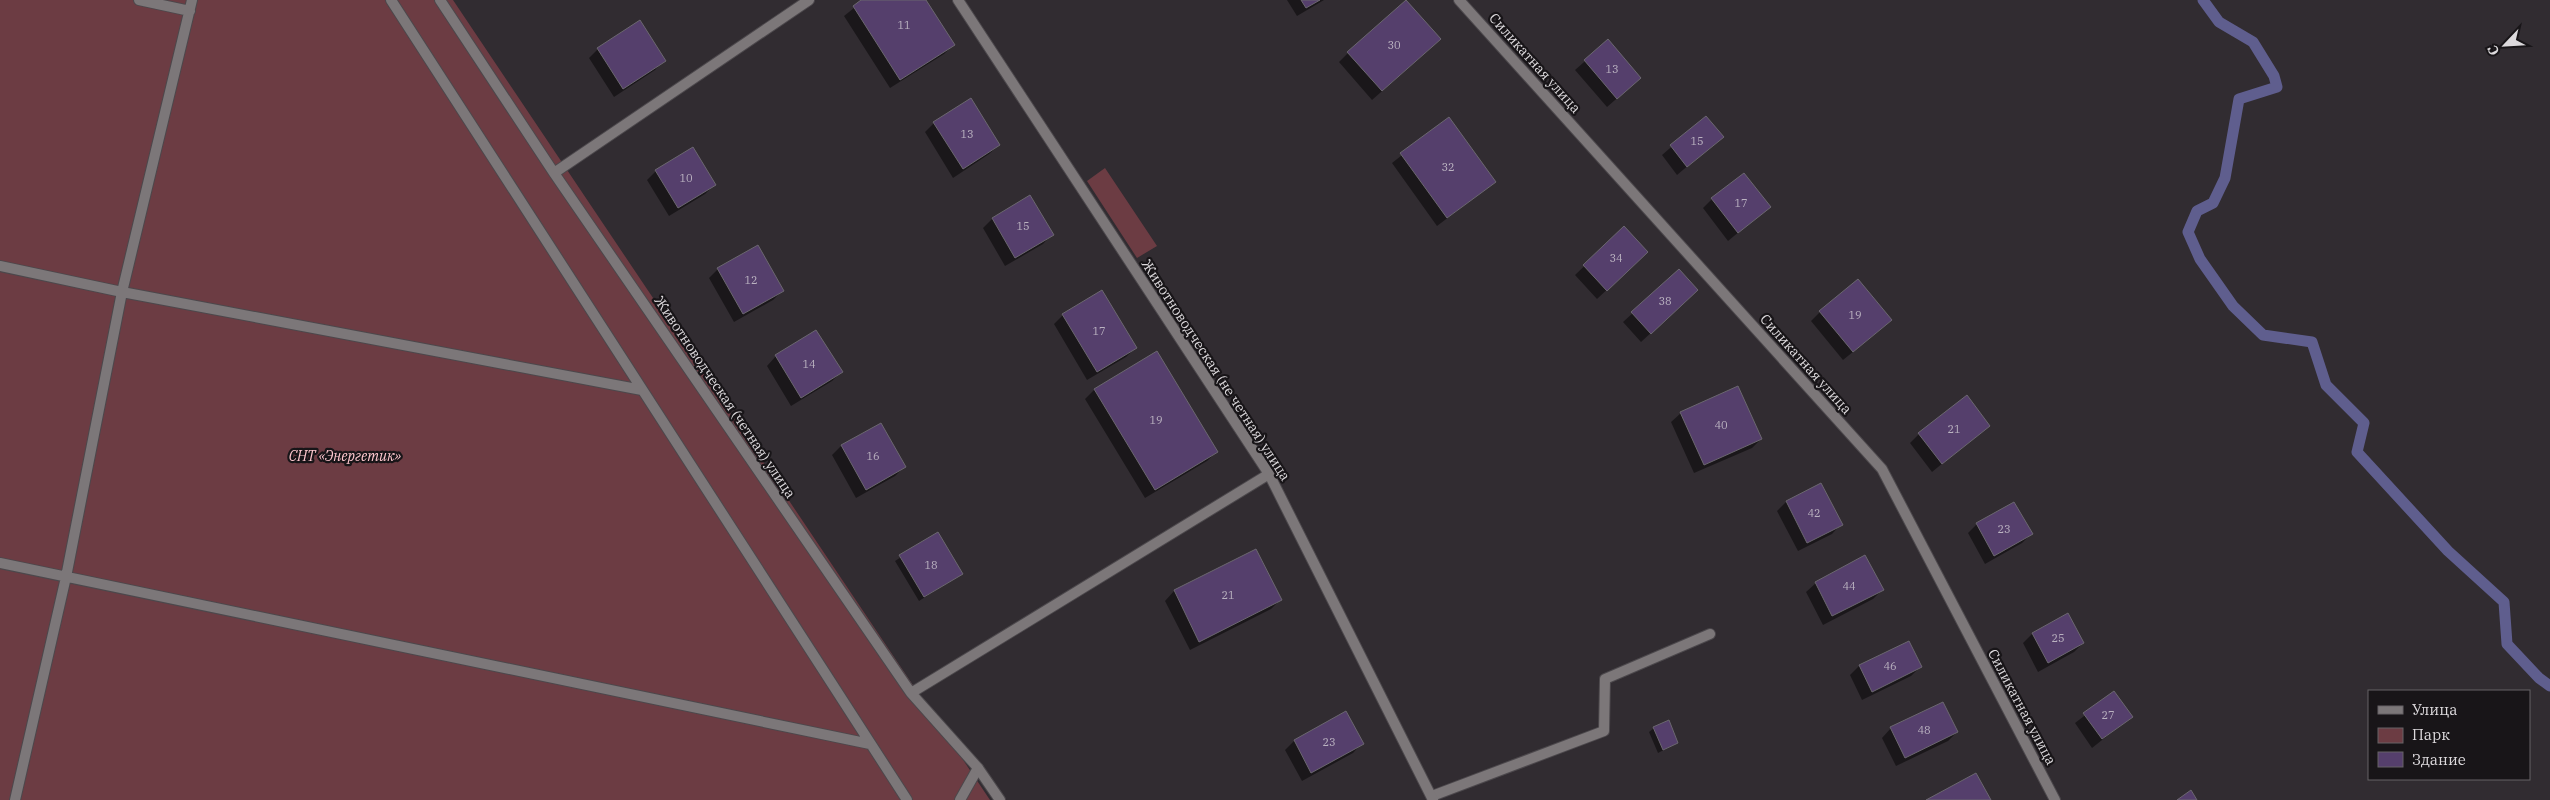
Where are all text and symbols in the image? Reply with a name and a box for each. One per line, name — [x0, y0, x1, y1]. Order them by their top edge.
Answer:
street label: Силикатная улица — [1485, 9, 1585, 117]
house number: 11 — [897, 18, 911, 32]
north arrow — [2480, 20, 2530, 70]
house number: 30 — [1387, 38, 1401, 52]
text: С — [2483, 42, 2503, 59]
house number: 13 — [1605, 62, 1619, 76]
house number: 13 — [960, 127, 974, 141]
house number: 15 — [1690, 134, 1704, 148]
house number: 32 — [1441, 160, 1455, 174]
house number: 10 — [679, 171, 693, 185]
house number: 17 — [1734, 196, 1748, 210]
house number: 15 — [1016, 219, 1030, 233]
house number: 34 — [1609, 251, 1623, 265]
street label: Животноводческая (не четная) улица — [1138, 256, 1295, 484]
house number: 12 — [744, 273, 758, 287]
street label: Животноводческая (четная) улица — [650, 293, 800, 502]
house number: 38 — [1658, 294, 1672, 308]
house number: 19 — [1848, 308, 1862, 322]
street label: Силикатная улица — [1756, 310, 1856, 418]
house number: 17 — [1092, 324, 1106, 338]
house number: 14 — [802, 357, 816, 371]
house number: 19 — [1149, 413, 1163, 427]
house number: 40 — [1714, 418, 1728, 432]
house number: 21 — [1947, 422, 1961, 436]
park label: СНТ «Энергетик» — [289, 447, 402, 465]
house number: 16 — [866, 449, 880, 463]
house number: 42 — [1807, 506, 1821, 520]
house number: 23 — [1997, 522, 2011, 536]
house number: 18 — [924, 558, 938, 572]
house number: 44 — [1842, 579, 1856, 593]
house number: 21 — [1221, 588, 1235, 602]
house number: 25 — [2051, 631, 2065, 645]
street label: Силикатная улица — [1984, 646, 2060, 768]
house number: 46 — [1883, 659, 1897, 673]
legend — [2368, 690, 2530, 780]
text: Улица — [2412, 700, 2457, 719]
house number: 27 — [2101, 708, 2115, 722]
house number: 48 — [1917, 723, 1931, 737]
text: Парк — [2412, 725, 2450, 744]
house number: 23 — [1322, 735, 1336, 749]
text: Здание — [2412, 750, 2466, 769]

